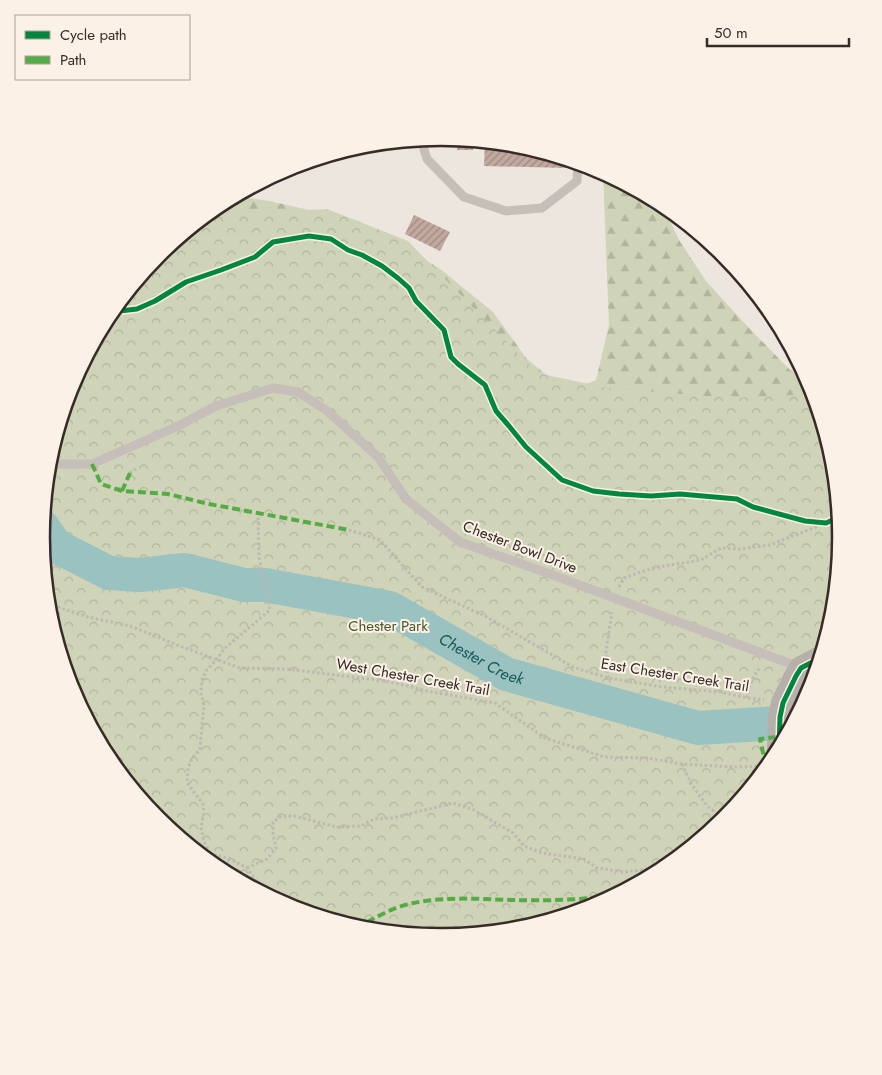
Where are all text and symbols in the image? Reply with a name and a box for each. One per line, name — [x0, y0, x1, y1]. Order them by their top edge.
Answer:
legend — [15, 15, 190, 80]
scale bar — [707, 15, 850, 47]
text: 50 m — [714, 22, 748, 44]
text: Cycle path — [60, 24, 127, 46]
text: Path — [60, 49, 86, 71]
street label: Chester Bowl Drive — [460, 515, 581, 579]
park label: Chester Park — [348, 615, 428, 637]
water label: Chester Creek — [435, 627, 528, 690]
street label: East Chester Creek Trail — [599, 652, 751, 698]
street label: West Chester Creek Trail — [334, 653, 492, 701]

